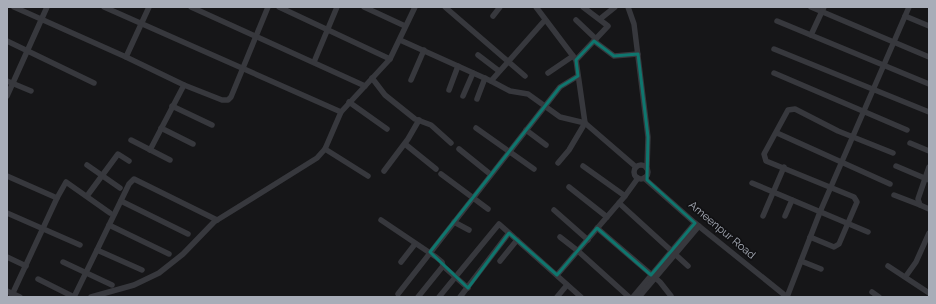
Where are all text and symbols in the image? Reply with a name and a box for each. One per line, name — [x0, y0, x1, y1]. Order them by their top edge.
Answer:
street label: Ameenpur Road — [686, 198, 758, 262]

